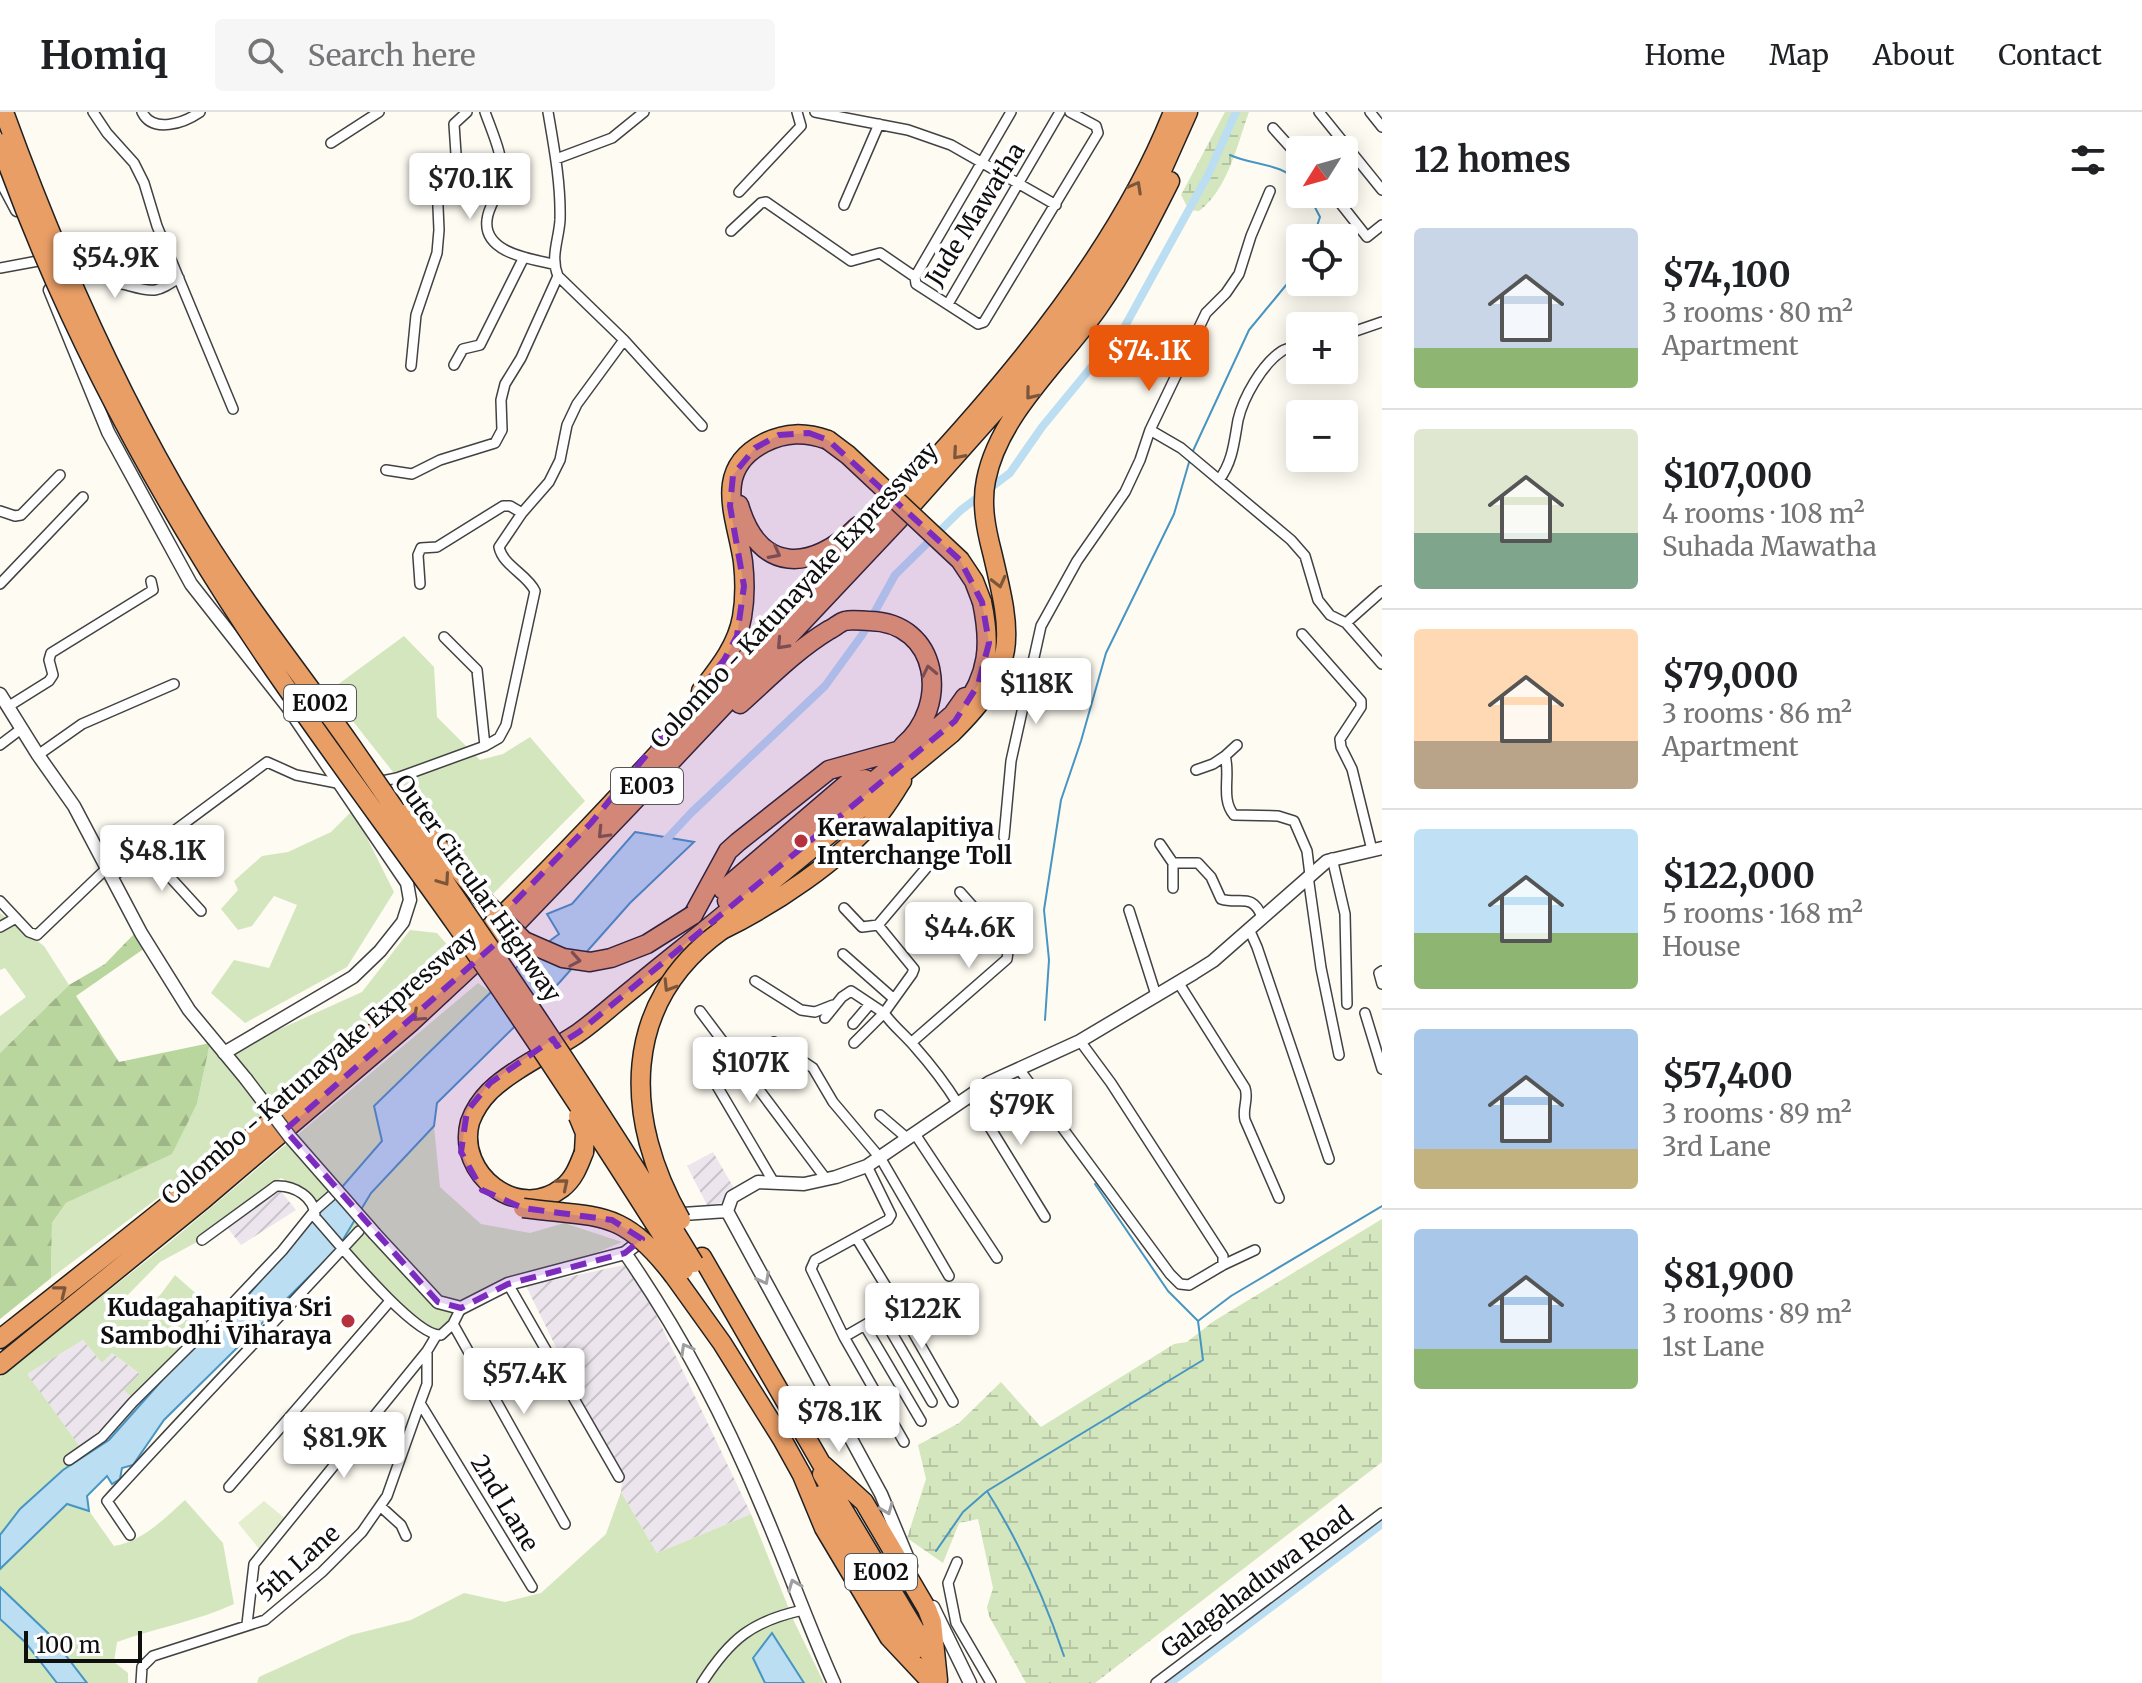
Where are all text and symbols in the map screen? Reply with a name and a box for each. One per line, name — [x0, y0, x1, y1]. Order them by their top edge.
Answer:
search box — [215, 19, 775, 91]
text: Homiq — [40, 32, 167, 79]
icon: search — [243, 33, 287, 77]
text: Search here — [307, 36, 476, 74]
text: Home — [1644, 37, 1725, 73]
text: Map — [1769, 37, 1829, 73]
text: About — [1873, 37, 1954, 73]
text: Contact — [1998, 37, 2102, 73]
street label: Jude Mawatha — [918, 136, 1031, 292]
north arrow — [1286, 136, 1358, 208]
map controls — [1286, 136, 1358, 472]
icon: filters — [2066, 138, 2110, 182]
text: 12 homes — [1414, 139, 1571, 181]
pin: $70.1K — [405, 153, 535, 221]
text: $70.1K — [427, 162, 513, 195]
one-way arrow — [1127, 180, 1142, 195]
button: locate — [1286, 224, 1358, 296]
pin: $54.9K — [50, 232, 180, 300]
text: $54.9K — [71, 241, 159, 274]
text: $74,100 — [1662, 254, 1791, 296]
icon: home — [1478, 260, 1574, 356]
text: 3 rooms · 80 m² — [1662, 296, 1853, 329]
button: + — [1286, 312, 1358, 384]
pin: $74.1K — [1084, 325, 1214, 393]
text: Apartment — [1662, 329, 1799, 362]
text: $74.1K — [1107, 334, 1191, 367]
one-way arrow — [1026, 385, 1041, 399]
button: − — [1286, 400, 1358, 472]
street label: Colombo - Katunayake Expressway — [643, 435, 945, 755]
one-way arrow — [954, 444, 968, 459]
text: $107,000 — [1662, 455, 1812, 497]
icon: home — [1478, 461, 1574, 557]
text: 4 rooms · 108 m² — [1662, 497, 1865, 530]
text: Suhada Mawatha — [1662, 530, 1877, 563]
one-way arrow — [766, 543, 781, 558]
one-way arrow — [990, 574, 1007, 588]
one-way arrow — [776, 635, 791, 649]
text: $79,000 — [1662, 655, 1798, 697]
pin: $118K — [980, 658, 1092, 726]
icon: home — [1478, 661, 1574, 757]
one-way arrow — [921, 664, 938, 678]
text: $118K — [999, 667, 1073, 700]
road number: E002 — [284, 685, 356, 721]
text: 3 rooms · 86 m² — [1662, 697, 1852, 730]
text: Apartment — [1662, 730, 1799, 763]
street label: Outer Circular Highway — [388, 768, 568, 1008]
road number: E003 — [611, 768, 683, 804]
place label: Kerawalapitiya Interchange Toll — [817, 812, 1012, 871]
one-way arrow — [598, 824, 612, 838]
pin: $48.1K — [97, 825, 227, 893]
marker: Kerawalapitiya Interchange Toll — [792, 832, 810, 850]
text: $48.1K — [118, 834, 206, 867]
text: $122,000 — [1662, 855, 1815, 897]
icon: home — [1478, 861, 1574, 957]
one-way arrow — [434, 872, 449, 886]
text: 5 rooms · 168 m² — [1662, 897, 1863, 930]
pin: $44.6K — [904, 902, 1034, 970]
text: $44.6K — [923, 911, 1015, 944]
street label: Colombo - Katunayake Expressway — [155, 920, 483, 1212]
text: House — [1662, 930, 1740, 963]
one-way arrow — [568, 950, 582, 967]
one-way arrow — [663, 977, 678, 992]
one-way arrow — [413, 1006, 427, 1021]
pin: $107K — [694, 1037, 806, 1105]
text: $107K — [711, 1046, 789, 1079]
text: $57,400 — [1662, 1055, 1793, 1097]
icon: home — [1478, 1061, 1574, 1157]
pin: $79K — [974, 1079, 1068, 1147]
text: $79K — [988, 1088, 1054, 1121]
text: 3 rooms · 89 m² — [1662, 1097, 1852, 1130]
text: 3rd Lane — [1662, 1130, 1771, 1163]
one-way arrow — [553, 1179, 568, 1193]
text: $81,900 — [1662, 1255, 1794, 1297]
icon: home — [1478, 1261, 1574, 1357]
one-way arrow — [755, 1271, 770, 1286]
pin: $122K — [866, 1283, 978, 1351]
one-way arrow — [52, 1286, 67, 1300]
place label: Kudagahapitiya Sri Sambodhi Viharaya — [100, 1292, 332, 1351]
text: $122K — [883, 1292, 961, 1325]
text: 3 rooms · 89 m² — [1662, 1297, 1852, 1330]
marker: Kudagahapitiya Sri Sambodhi Viharaya — [339, 1312, 357, 1330]
text: 1st Lane — [1662, 1330, 1764, 1363]
one-way arrow — [680, 1343, 696, 1357]
pin: $57.4K — [459, 1348, 589, 1416]
text: $57.4K — [482, 1357, 566, 1390]
pin: $78.1K — [774, 1386, 904, 1454]
text: $78.1K — [796, 1395, 882, 1428]
pin: $81.9K — [279, 1412, 409, 1480]
text: $81.9K — [302, 1421, 387, 1454]
street label: 2nd Lane — [464, 1449, 546, 1557]
street label: Galagahaduwa Road — [1155, 1500, 1359, 1664]
one-way arrow — [877, 1501, 893, 1515]
street label: 5th Lane — [250, 1518, 346, 1608]
road number: E002 — [845, 1554, 917, 1590]
one-way arrow — [787, 1579, 804, 1593]
scale bar — [24, 1627, 142, 1663]
text: 100 m — [36, 1631, 101, 1659]

